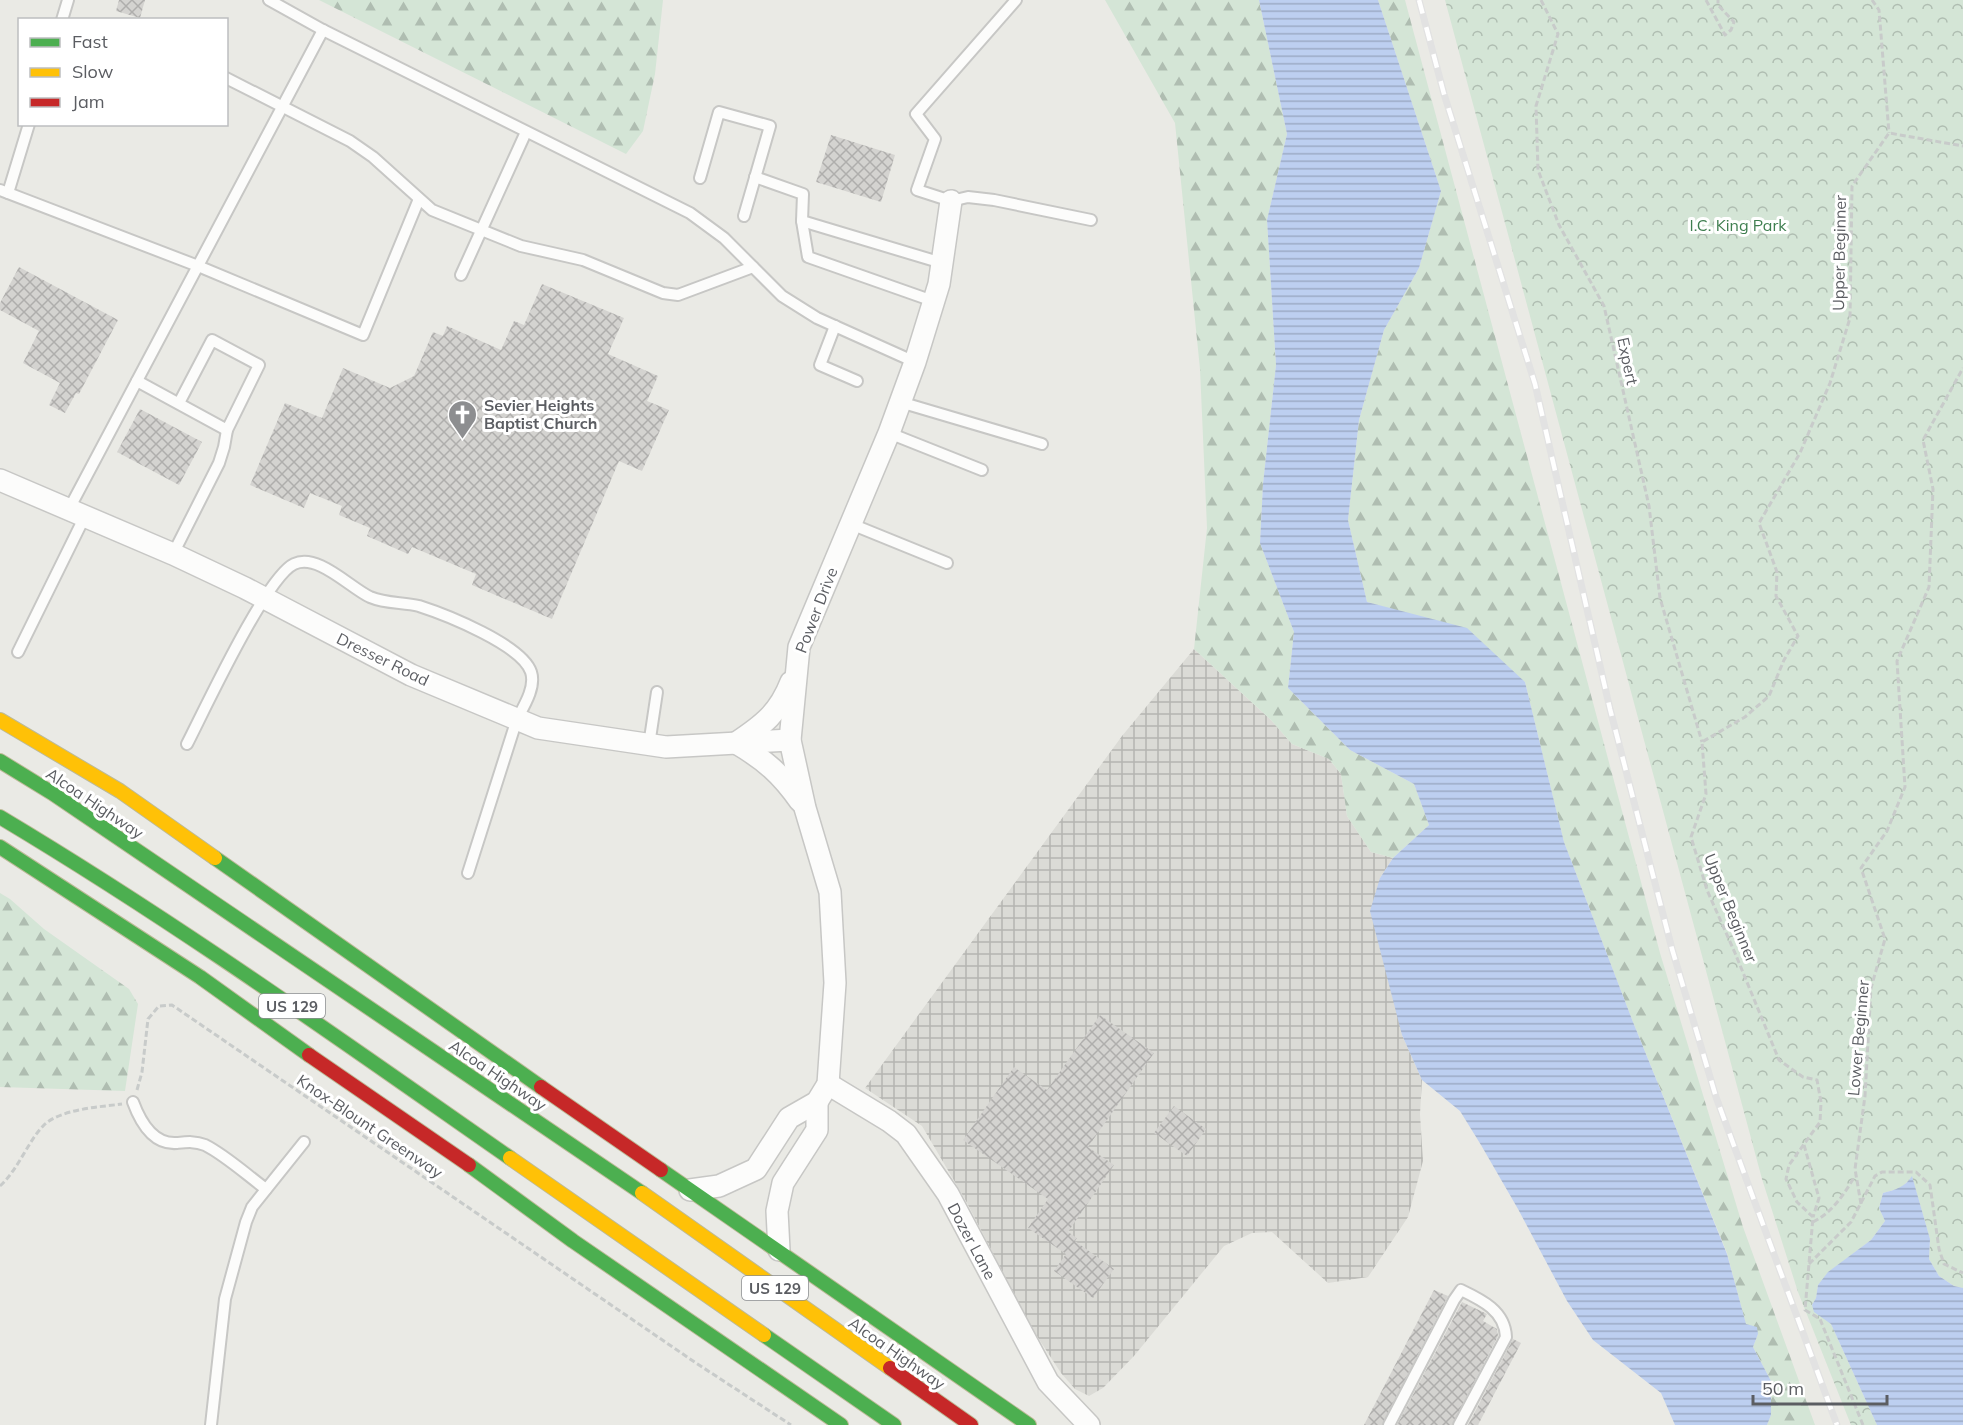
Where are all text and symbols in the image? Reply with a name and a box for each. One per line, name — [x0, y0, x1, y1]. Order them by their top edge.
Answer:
legend — [18, 18, 228, 126]
text: Fast — [72, 30, 108, 53]
text: Slow — [72, 60, 114, 83]
text: Jam — [72, 90, 105, 113]
street label: Upper Beginner — [1828, 195, 1850, 311]
park label: I.C. King Park — [1690, 215, 1787, 235]
street label: Expert — [1613, 335, 1643, 387]
place label: Sevier Heights Baptist Church — [484, 395, 597, 433]
church icon: Sevier Heights Baptist Church — [447, 398, 479, 440]
street label: Power Drive — [791, 564, 841, 656]
street label: Dresser Road — [334, 628, 432, 690]
street label: Alcoa Highway — [43, 763, 148, 843]
street label: Upper Beginner — [1700, 851, 1762, 966]
street label: Lower Beginner — [1843, 979, 1873, 1097]
road number: US 129 — [259, 994, 325, 1018]
street label: Alcoa Highway — [446, 1035, 551, 1115]
street label: Knox-Blount Greenway — [293, 1070, 447, 1183]
street label: Dozer Lane — [943, 1199, 1001, 1283]
road number: US 129 — [742, 1276, 808, 1300]
street label: Alcoa Highway — [845, 1312, 949, 1394]
scale bar — [1753, 1368, 1886, 1406]
text: 50 m — [1762, 1377, 1804, 1400]

